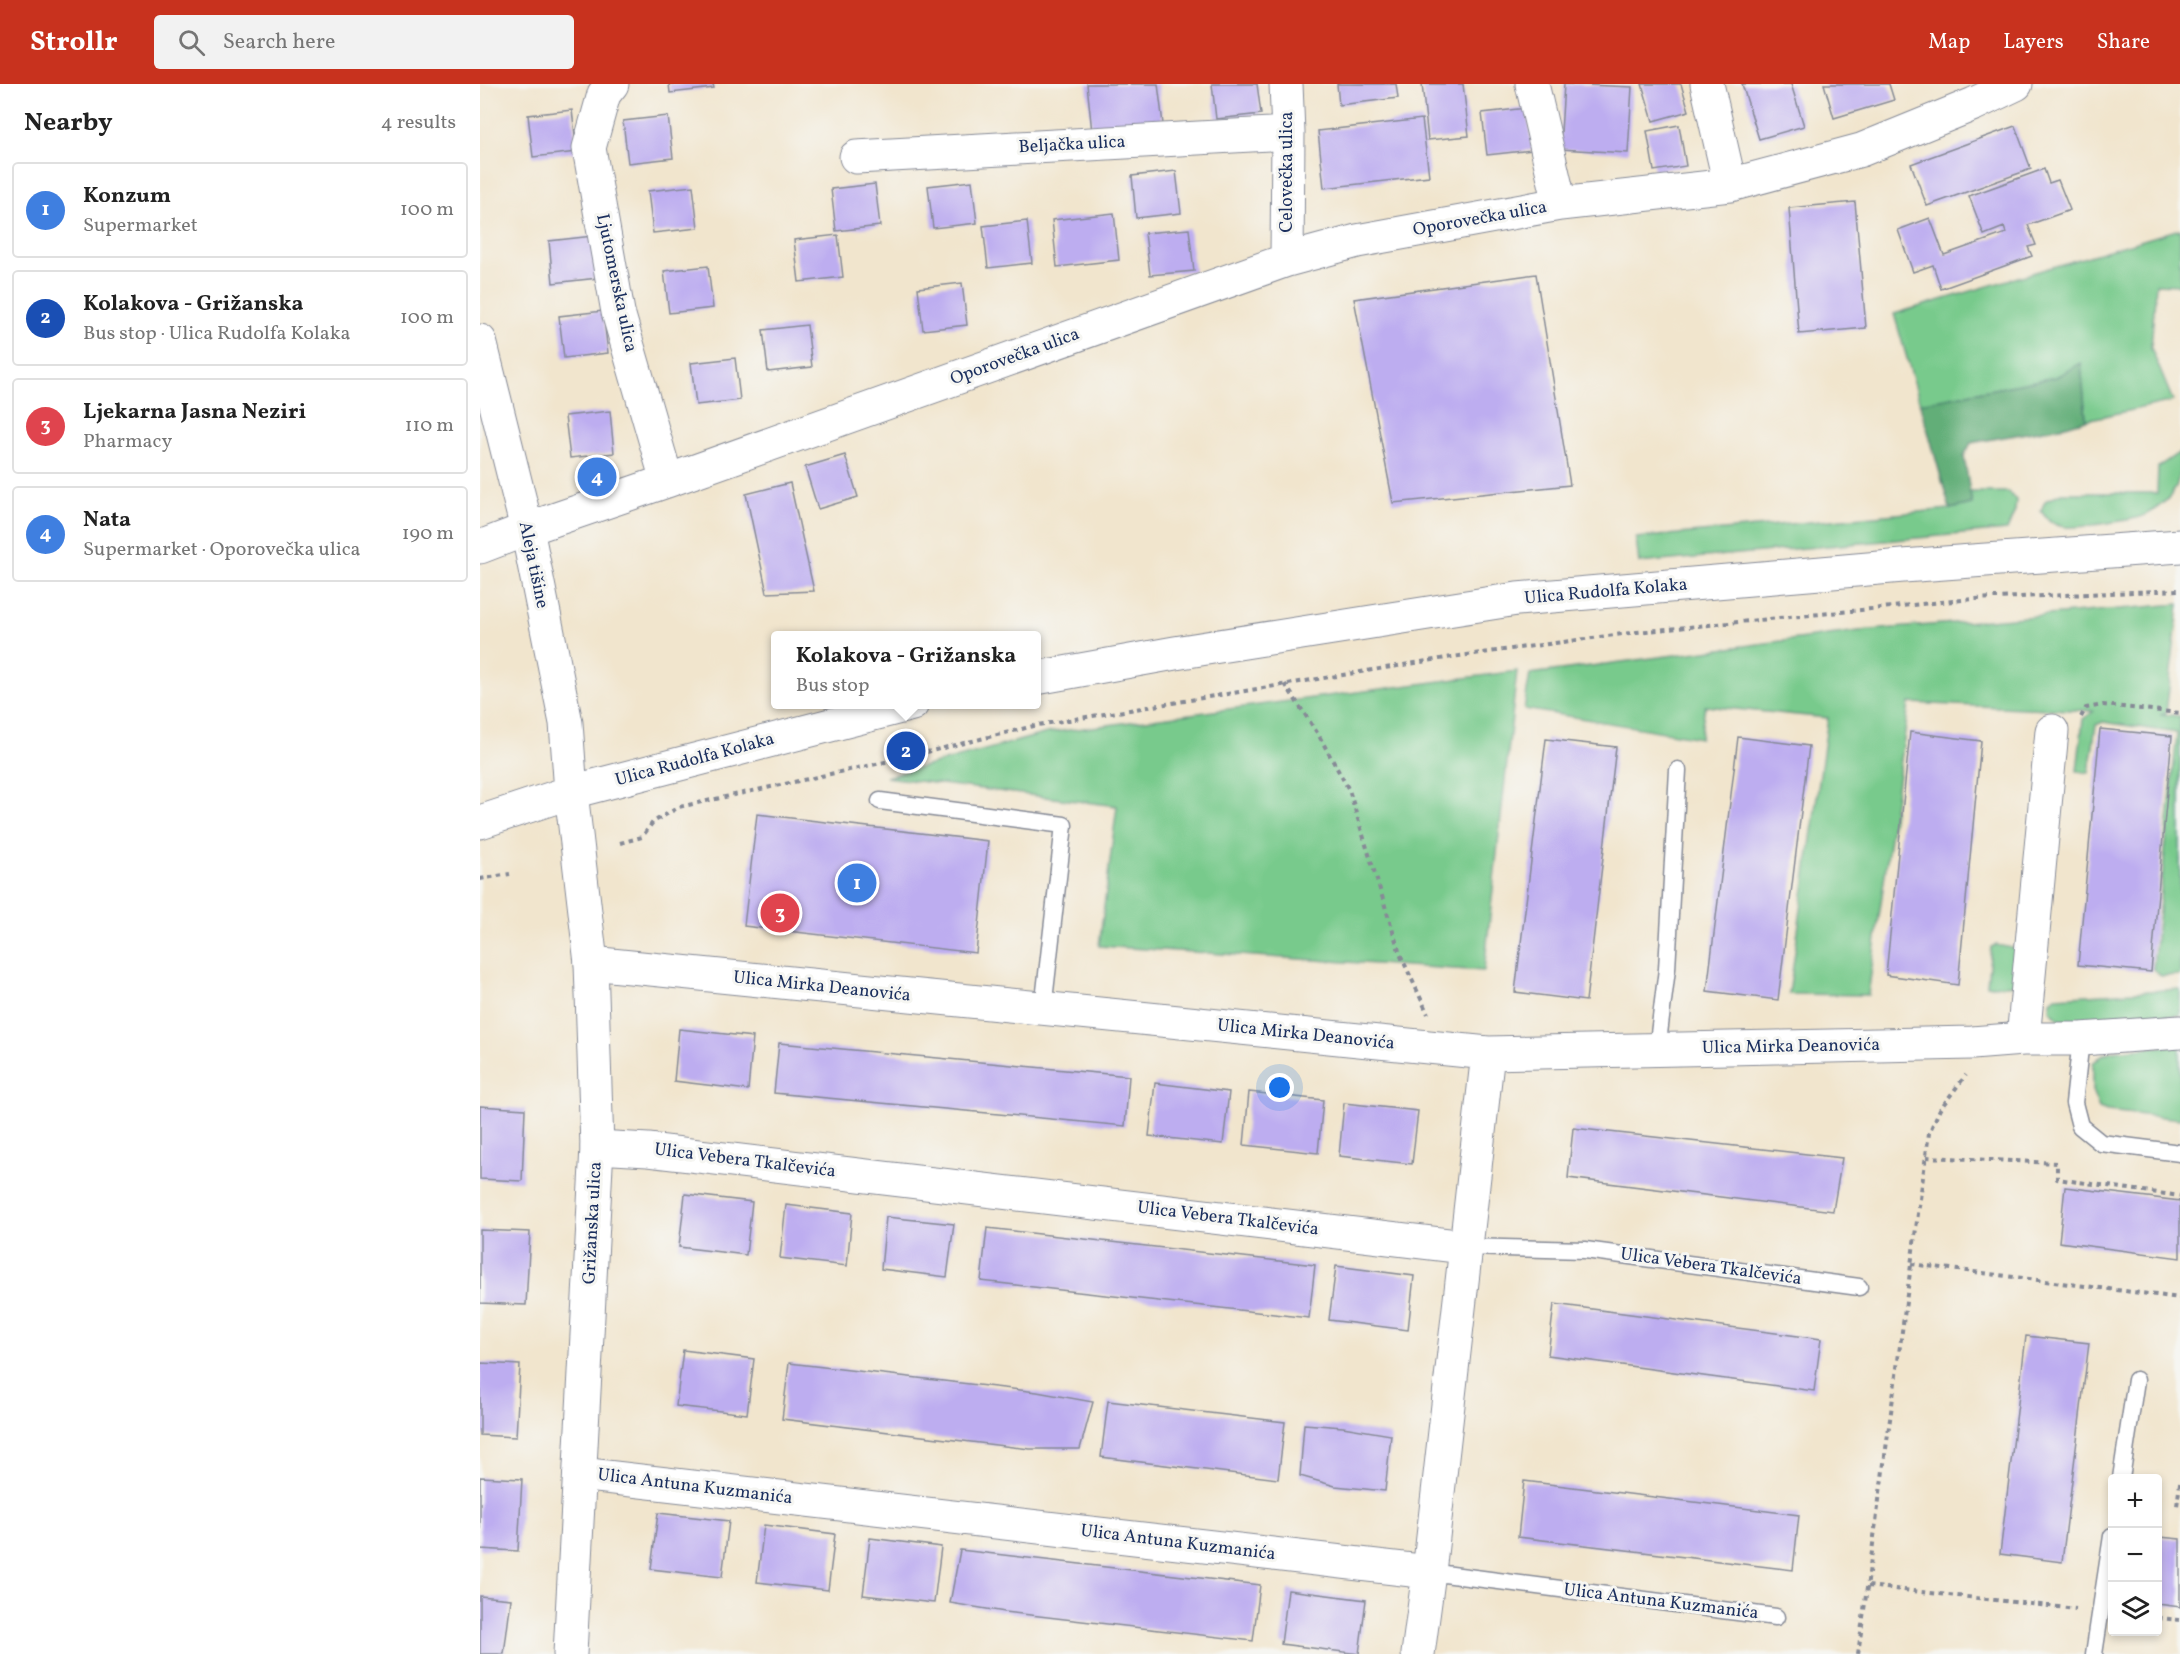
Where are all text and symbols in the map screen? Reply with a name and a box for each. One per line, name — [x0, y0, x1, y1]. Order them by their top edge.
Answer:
search box — [154, 15, 574, 69]
text: Strollr — [30, 23, 118, 62]
icon: search — [175, 26, 208, 59]
text: Search here — [223, 27, 335, 58]
text: Map — [1928, 28, 1970, 57]
text: Layers — [2003, 28, 2064, 57]
text: Share — [2097, 28, 2150, 57]
text: Nearby — [24, 105, 113, 141]
text: 4 results — [381, 109, 456, 137]
street label: Celovečka ulica — [1275, 112, 1300, 232]
street label: Beljačka ulica — [1018, 130, 1126, 160]
text: Konzum — [83, 181, 171, 212]
street label: Oporovečka ulica — [1411, 195, 1549, 243]
text: 1 — [41, 196, 50, 224]
text: 100 m — [400, 196, 454, 224]
street label: Ljutomerska ulica — [589, 211, 643, 355]
text: Supermarket — [83, 212, 198, 240]
text: Kolakova - Grižanska — [83, 289, 304, 320]
text: 2 — [40, 304, 51, 332]
text: 100 m — [400, 304, 454, 332]
text: Bus stop · Ulica Rudolfa Kolaka — [83, 320, 351, 348]
street label: Oporovečka ulica — [947, 322, 1083, 392]
text: Ljekarna Jasna Neziri — [83, 397, 306, 428]
text: 3 — [40, 412, 51, 440]
text: 110 m — [405, 412, 454, 440]
text: Pharmacy — [83, 428, 172, 456]
pin: 4 — [578, 454, 616, 500]
text: Nata — [83, 505, 131, 536]
street label: Aleja tišine — [512, 519, 554, 611]
text: 4 — [39, 520, 52, 548]
text: 190 m — [402, 520, 454, 548]
text: Supermarket · Oporovečka ulica — [83, 536, 361, 564]
street label: Ulica Rudolfa Kolaka — [1523, 572, 1689, 612]
popup — [771, 631, 1041, 709]
text: Kolakova - Grižanska — [796, 641, 1016, 672]
text: Bus stop — [796, 672, 869, 700]
street label: Ulica Rudolfa Kolaka — [613, 727, 777, 793]
pin: 2 — [886, 728, 926, 774]
pin: 1 — [838, 860, 877, 906]
pin: 3 — [760, 890, 800, 936]
street label: Ulica Mirka Deanovića — [732, 965, 912, 1009]
street label: Ulica Mirka Deanovića — [1216, 1013, 1396, 1057]
street label: Ulica Mirka Deanovića — [1702, 1033, 1880, 1061]
your location — [1265, 1073, 1294, 1102]
street label: Ulica Vebera Tkalčevića — [653, 1137, 837, 1185]
street label: Grižanska ulica — [577, 1161, 609, 1285]
street label: Ulica Vebera Tkalčevića — [1136, 1195, 1320, 1243]
street label: Ulica Vebera Tkalčevića — [1619, 1242, 1803, 1292]
street label: Ulica Antuna Kuzmanića — [596, 1463, 794, 1511]
map controls — [2108, 1474, 2162, 1636]
button: + — [2108, 1474, 2162, 1528]
street label: Ulica Antuna Kuzmanića — [1079, 1519, 1277, 1567]
button: − — [2108, 1528, 2162, 1582]
street label: Ulica Antuna Kuzmanića — [1562, 1578, 1760, 1626]
button: layers — [2108, 1582, 2162, 1636]

